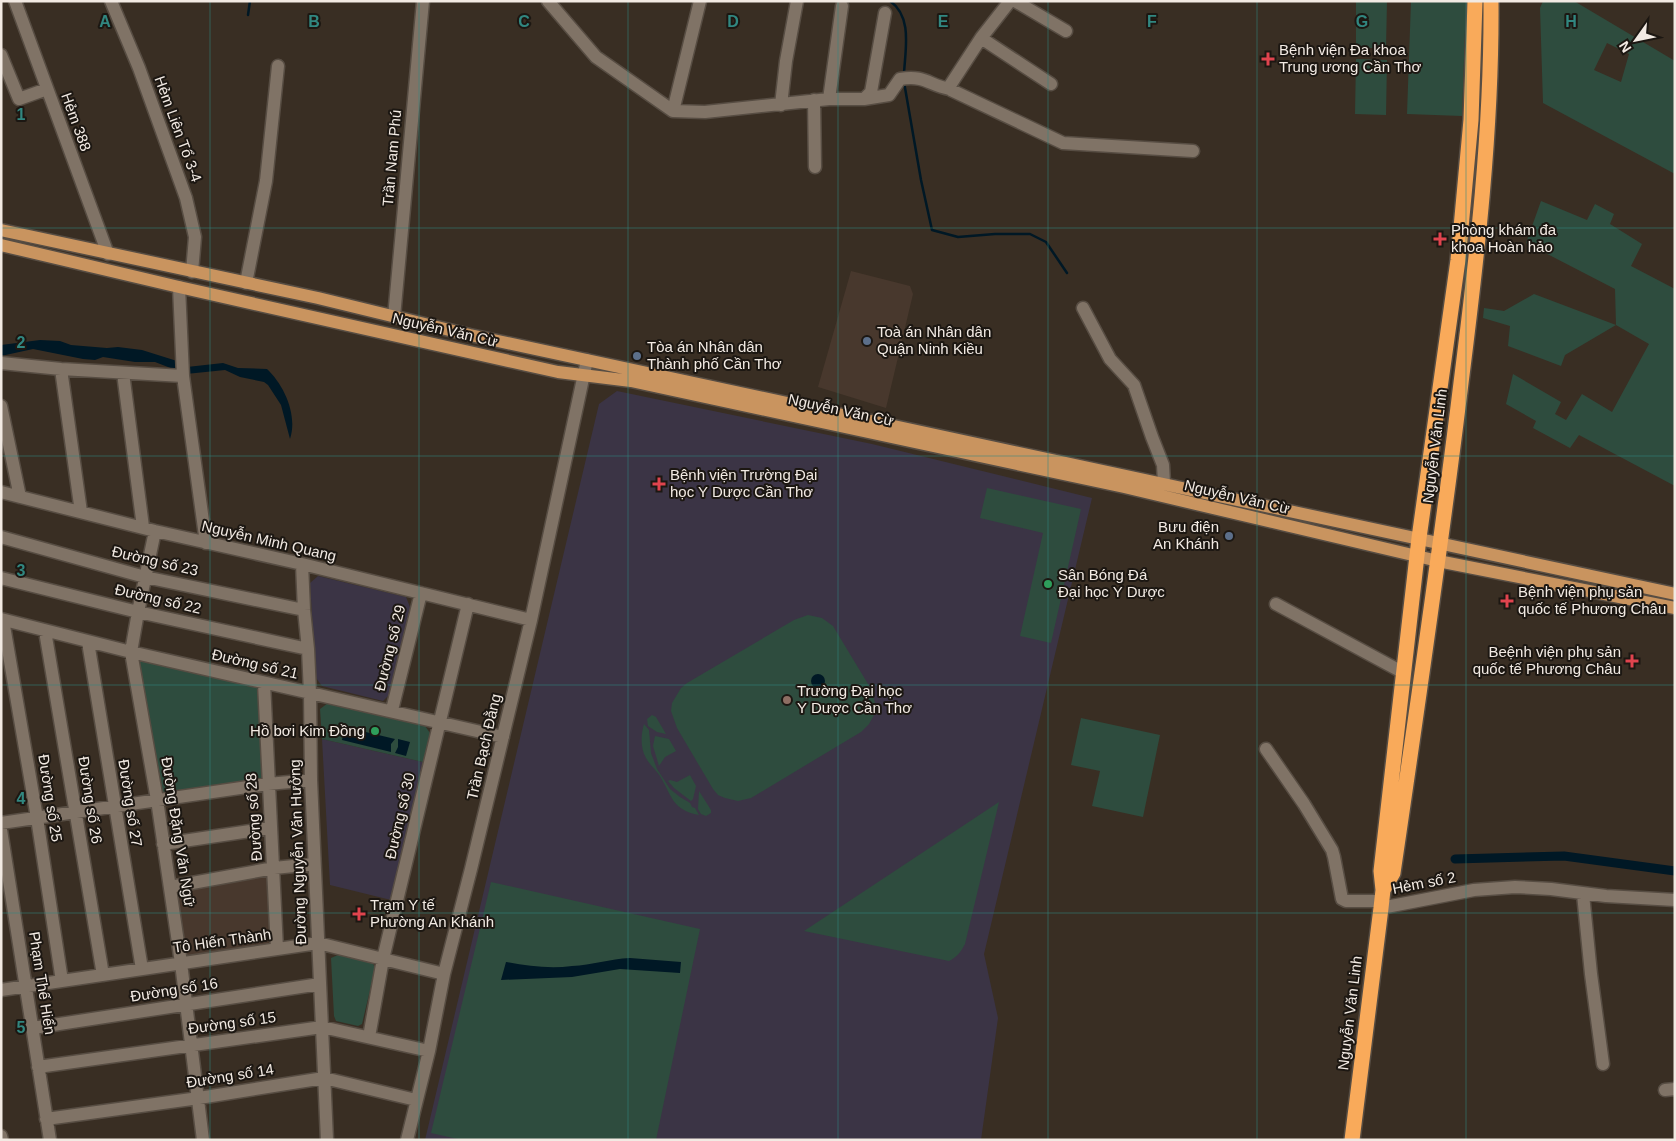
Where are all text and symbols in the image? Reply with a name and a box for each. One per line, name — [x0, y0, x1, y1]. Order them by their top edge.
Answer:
text: A — [99, 13, 111, 30]
text: B — [308, 13, 320, 30]
text: C — [518, 13, 530, 30]
text: D — [727, 13, 739, 30]
text: E — [938, 13, 949, 30]
text: F — [1147, 13, 1157, 30]
text: G — [1356, 13, 1368, 30]
text: H — [1565, 13, 1577, 30]
north arrow — [1611, 15, 1661, 65]
text: N — [1616, 38, 1635, 56]
place label: Bệnh viện Đa khoa Trung ương Cần Thơ — [1279, 41, 1421, 75]
marker: Bệnh viện Đa khoa Trung ương Cần Thơ — [1261, 52, 1275, 66]
street label: Hẻm Liên Tổ 3-4 — [151, 74, 206, 184]
street label: Hẻm 388 — [58, 90, 95, 153]
text: 1 — [17, 106, 26, 123]
street label: Trần Nam Phú — [379, 109, 404, 207]
place label: Phòng khám đa khoa Hoàn hảo — [1451, 221, 1557, 255]
marker: Phòng khám đa khoa Hoàn hảo — [1433, 232, 1447, 246]
street label: Nguyễn Văn Cừ — [391, 309, 499, 350]
place label: Toà án Nhân dân Quận Ninh Kiều — [877, 323, 991, 357]
text: 2 — [17, 334, 26, 351]
marker: Toà án Nhân dân Quận Ninh Kiều — [861, 335, 873, 347]
place label: Tòa án Nhân dân Thành phố Cần Thơ — [647, 338, 782, 372]
marker: Tòa án Nhân dân Thành phố Cần Thơ — [631, 350, 643, 362]
street label: Nguyễn Văn Linh — [1419, 388, 1450, 504]
street label: Nguyễn Văn Cừ — [787, 390, 896, 429]
place label: Bệnh viện Trường Đại học Y Dược Cần Thơ — [670, 466, 817, 500]
street label: Nguyễn Văn Cừ — [1183, 476, 1291, 517]
marker: Bệnh viện Trường Đại học Y Dược Cần Thơ — [652, 477, 666, 491]
street label: Nguyễn Minh Quang — [200, 517, 338, 564]
place label: Bưu điện An Khánh — [1153, 518, 1219, 552]
marker: Bưu điện An Khánh — [1223, 530, 1235, 542]
street label: Đường số 23 — [110, 542, 200, 579]
text: 3 — [17, 562, 26, 579]
place label: Sân Bóng Đá Đại học Y Dược — [1058, 566, 1165, 600]
marker: Sân Bóng Đá Đại học Y Dược — [1042, 578, 1054, 590]
street label: Đường số 22 — [113, 580, 203, 617]
place label: Bệnh viện phụ sản quốc tế Phương Châu — [1518, 583, 1666, 617]
marker: Bệnh viện phụ sản quốc tế Phương Châu — [1500, 594, 1514, 608]
street label: Đường số 29 — [371, 603, 408, 693]
place label: Beệnh viện phụ sản quốc tế Phương Châu — [1473, 643, 1621, 677]
street label: Đường số 21 — [210, 645, 300, 682]
marker: Beệnh viện phụ sản quốc tế Phương Châu — [1625, 654, 1639, 668]
place label: Trường Đại học Y Dược Cần Thơ — [797, 682, 912, 716]
street label: Trần Bạch Đằng — [463, 692, 504, 802]
marker: Trường Đại học Y Dược Cần Thơ — [781, 694, 793, 706]
place label: Hồ bơi Kim Đồng — [250, 722, 365, 739]
marker: Hồ bơi Kim Đồng — [369, 725, 381, 737]
street label: Đường số 25 — [35, 753, 66, 843]
street label: Đường số 26 — [75, 755, 106, 845]
street label: Đường Đặng Văn Ngữ — [158, 756, 199, 908]
street label: Đường số 27 — [115, 758, 146, 848]
street label: Đường Nguyễn Văn Hưởng — [286, 759, 309, 945]
street label: Đường số 30 — [381, 771, 418, 861]
street label: Đường số 28 — [242, 772, 265, 862]
text: 4 — [17, 790, 26, 807]
street label: Hẻm số 2 — [1391, 868, 1457, 897]
place label: Trạm Y tế Phường An Khánh — [370, 896, 494, 930]
marker: Trạm Y tế Phường An Khánh — [352, 907, 366, 921]
street label: Tô Hiến Thành — [172, 925, 272, 956]
street label: Phạm Thế Hiển — [26, 930, 59, 1036]
street label: Nguyễn Văn Linh — [1334, 955, 1365, 1071]
street label: Đường số 16 — [129, 974, 219, 1005]
street label: Đường số 15 — [187, 1008, 277, 1037]
text: 5 — [17, 1019, 26, 1036]
street label: Đường số 14 — [185, 1060, 275, 1091]

